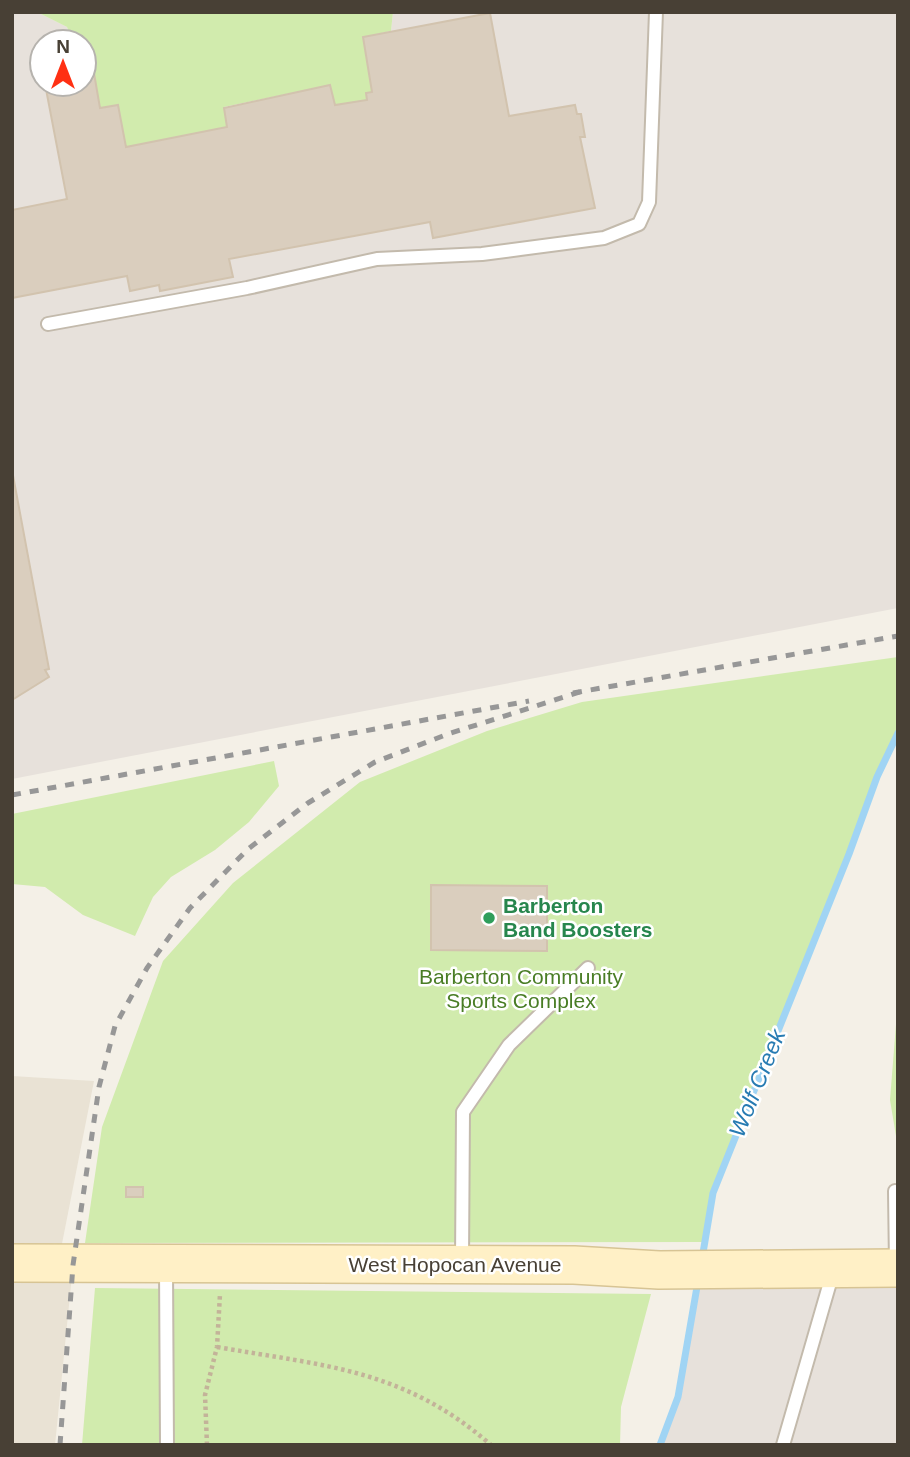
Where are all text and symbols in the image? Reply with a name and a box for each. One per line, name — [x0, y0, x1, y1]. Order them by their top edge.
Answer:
north arrow — [28, 28, 98, 98]
text: N — [56, 36, 70, 57]
place label: Barberton Band Boosters — [503, 894, 652, 941]
marker: Barberton Band Boosters — [481, 910, 497, 926]
park label: Barberton Community Sports Complex — [419, 965, 624, 1012]
water label: Wolf Creek — [724, 1024, 791, 1141]
street label: West Hopocan Avenue — [349, 1253, 561, 1276]

